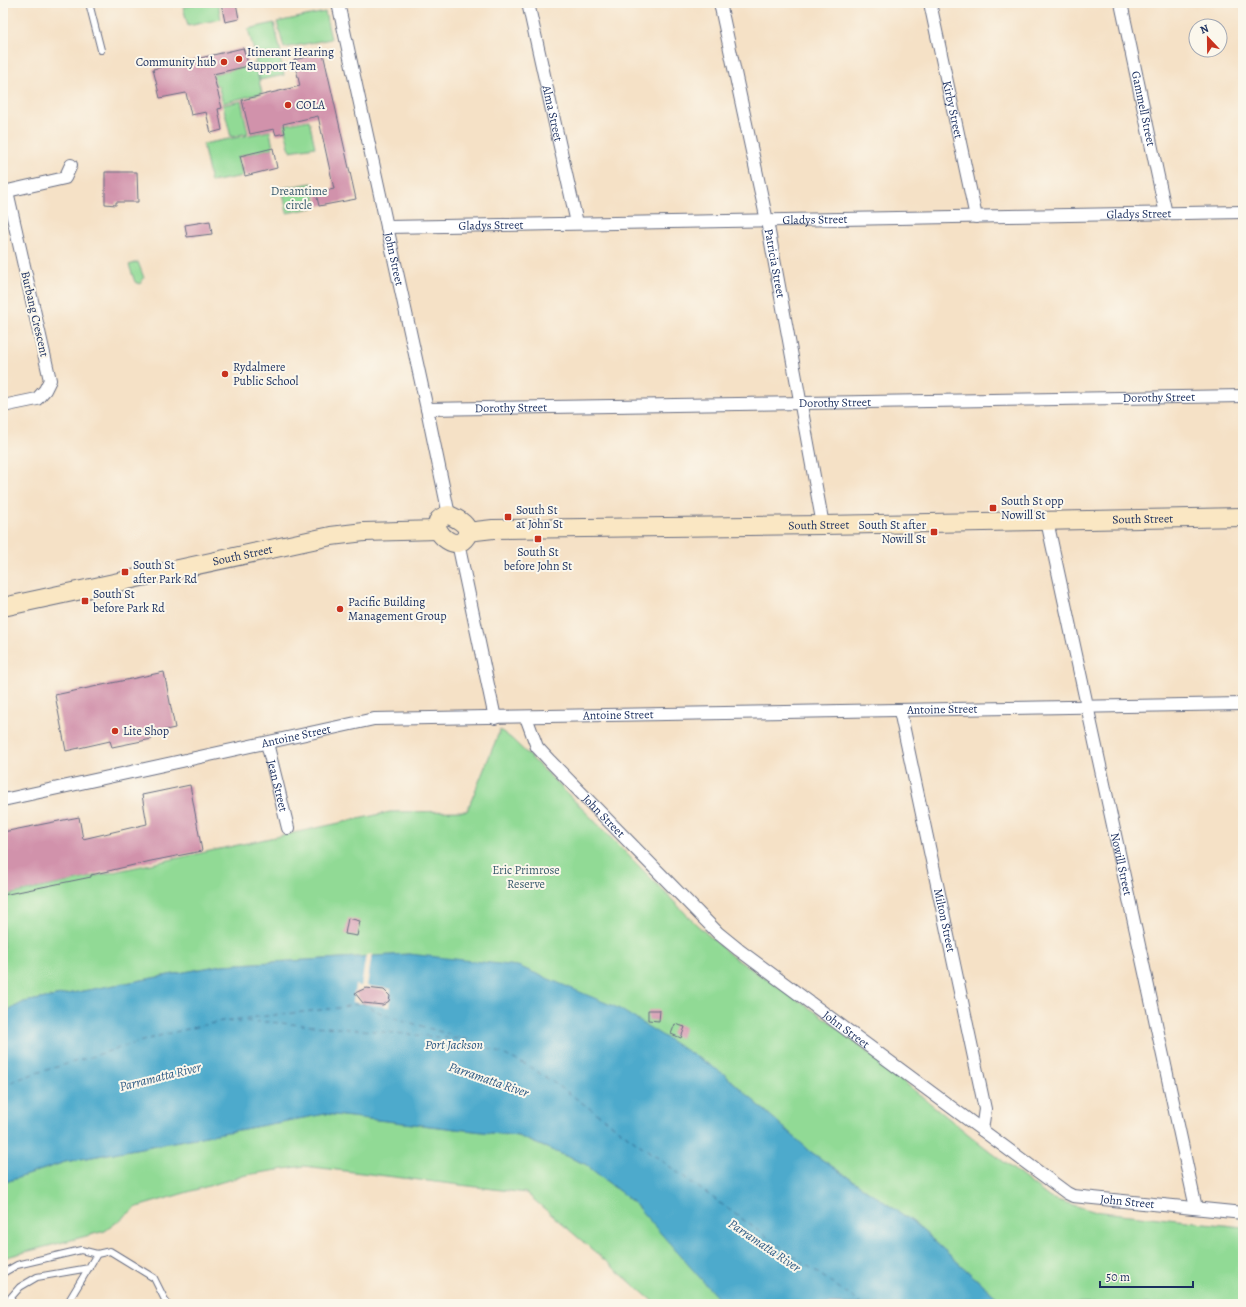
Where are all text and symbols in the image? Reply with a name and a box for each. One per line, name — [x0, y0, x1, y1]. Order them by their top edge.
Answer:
north arrow — [1188, 18, 1228, 58]
text: N — [1198, 21, 1211, 38]
place label: Itinerant Hearing Support Team — [247, 44, 334, 74]
place label: Community hub — [136, 54, 216, 70]
marker: Itinerant Hearing Support Team — [234, 54, 244, 64]
marker: Community hub — [219, 57, 229, 67]
street label: Gammell Street — [1128, 69, 1159, 148]
street label: Kirby Street — [939, 79, 967, 140]
street label: Alma Street — [538, 83, 567, 143]
place label: COLA — [296, 97, 326, 113]
marker: COLA — [283, 100, 293, 110]
park label: Dreamtime circle — [271, 183, 327, 213]
street label: Gladys Street — [1106, 205, 1172, 222]
street label: Gladys Street — [782, 211, 848, 228]
street label: Gladys Street — [458, 217, 524, 234]
street label: Patricia Street — [761, 227, 789, 299]
street label: John Street — [380, 231, 408, 287]
street label: Burbang Crescent — [17, 269, 53, 359]
place label: Rydalmere Public School — [233, 359, 299, 389]
marker: Rydalmere Public School — [220, 369, 230, 379]
street label: Dorothy Street — [1123, 389, 1195, 406]
street label: Dorothy Street — [799, 394, 871, 411]
street label: Dorothy Street — [475, 399, 547, 416]
place label: South St opp Nowill St — [1001, 493, 1064, 523]
place label: South St at John St — [516, 502, 563, 532]
marker: South St opp Nowill St — [988, 503, 998, 513]
street label: South Street — [1112, 510, 1173, 527]
marker: South St at John St — [503, 512, 513, 522]
street label: South Street — [788, 517, 849, 533]
place label: South St after Nowill St — [859, 517, 926, 547]
marker: South St after Nowill St — [929, 527, 939, 537]
marker: South St before John St — [533, 534, 543, 544]
street label: South Street — [211, 541, 274, 569]
place label: South St before John St — [504, 544, 572, 574]
place label: South St after Park Rd — [133, 557, 198, 587]
marker: South St after Park Rd — [120, 567, 130, 577]
place label: South St before Park Rd — [93, 586, 165, 616]
place label: Pacific Building Management Group — [348, 594, 447, 624]
marker: South St before Park Rd — [80, 596, 90, 606]
marker: Pacific Building Management Group — [335, 604, 345, 614]
street label: Antoine Street — [906, 701, 978, 718]
street label: Antoine Street — [582, 706, 654, 723]
street label: Antoine Street — [259, 721, 332, 752]
place label: Lite Shop — [123, 723, 169, 739]
marker: Lite Shop — [110, 726, 120, 736]
street label: Jean Street — [263, 758, 292, 813]
street label: John Street — [579, 791, 629, 841]
street label: Nowill Street — [1107, 831, 1136, 897]
park label: Eric Primrose Reserve — [492, 862, 560, 892]
street label: Milton Street — [930, 887, 959, 954]
street label: John Street — [820, 1007, 873, 1052]
water label: Port Jackson — [425, 1036, 483, 1053]
water label: Parramatta River — [118, 1058, 203, 1095]
water label: Parramatta River — [447, 1058, 532, 1101]
street label: John Street — [1099, 1191, 1155, 1212]
water label: Parramatta River — [725, 1215, 805, 1276]
scale bar — [1100, 1263, 1193, 1289]
text: 50 m — [1106, 1269, 1130, 1285]

